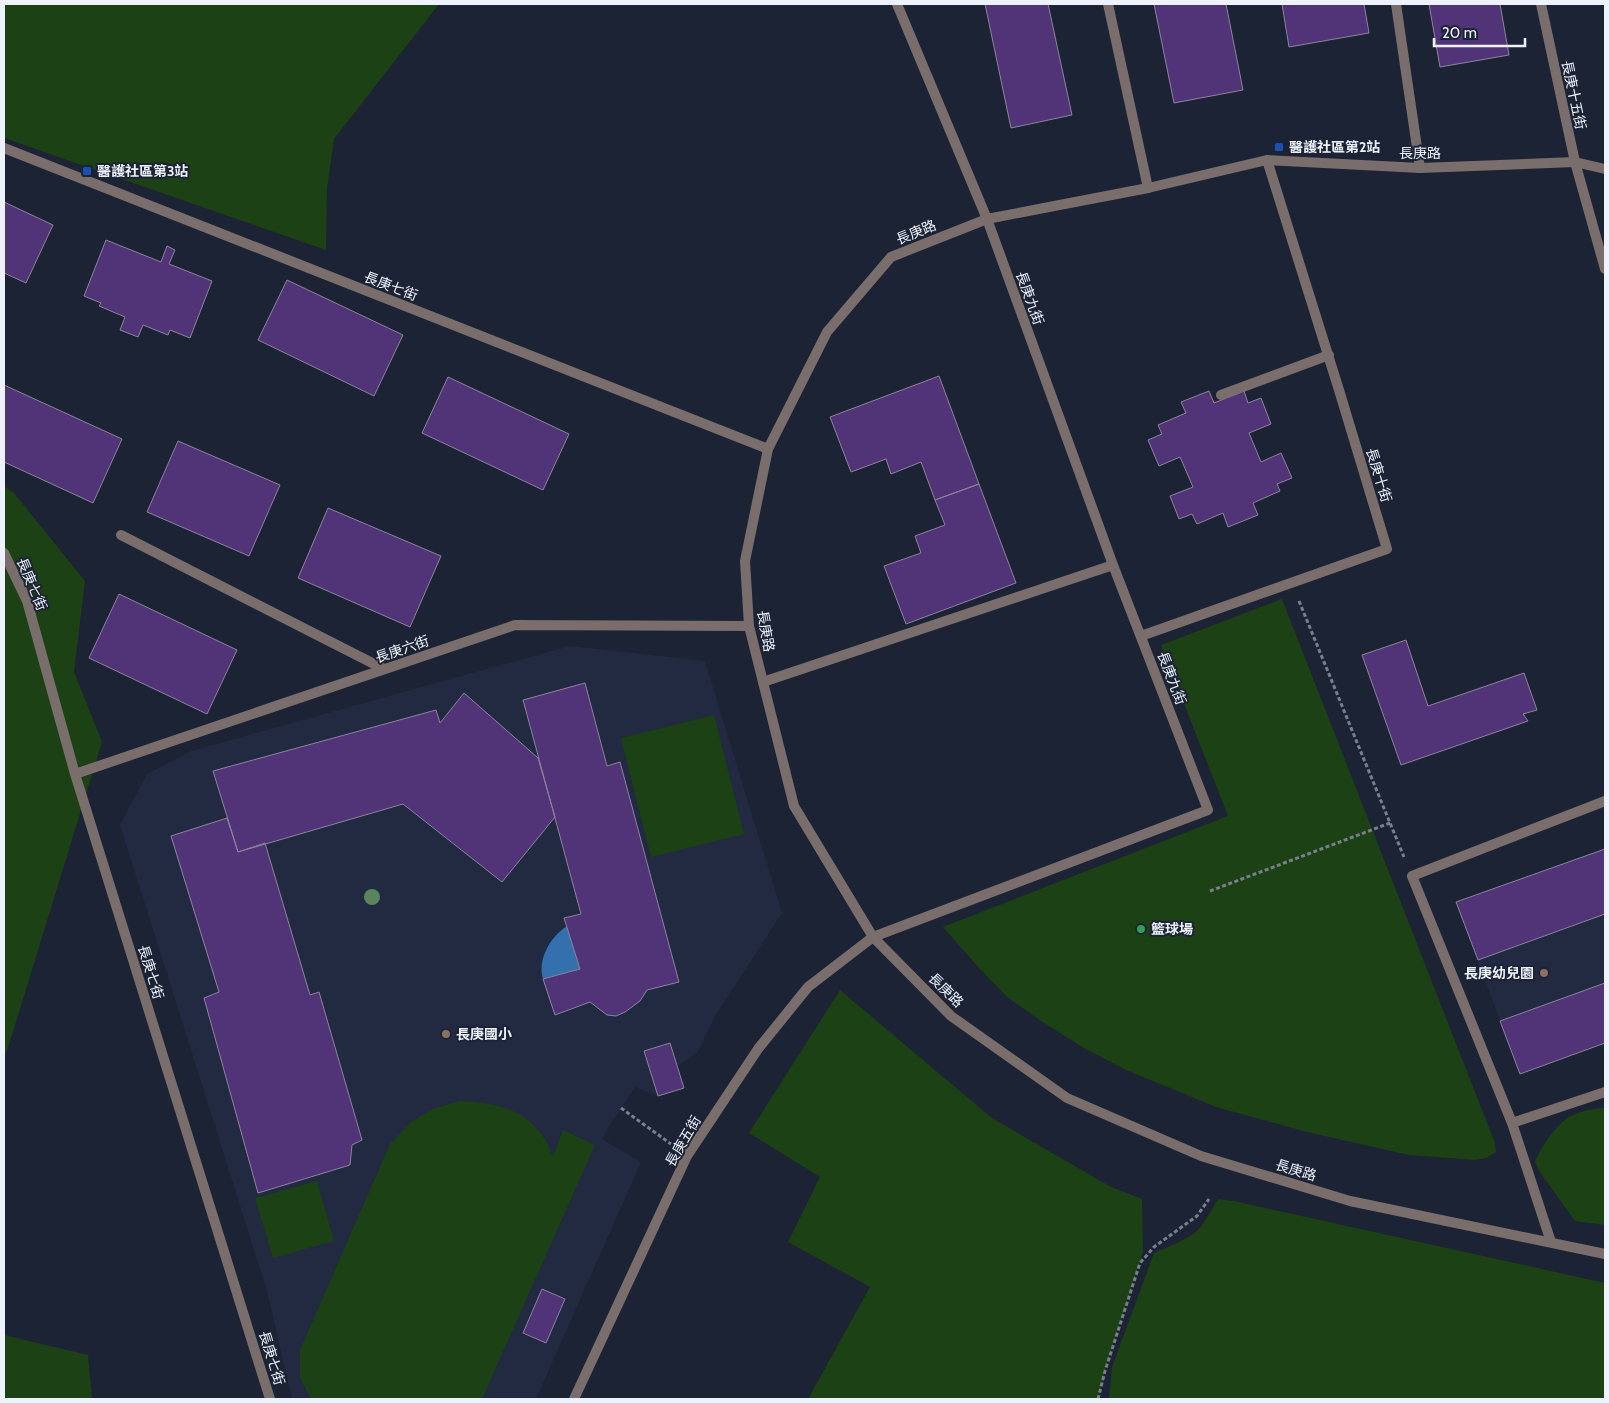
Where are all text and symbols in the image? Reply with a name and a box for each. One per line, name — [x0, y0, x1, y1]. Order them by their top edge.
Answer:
scale bar — [1434, 15, 1525, 47]
text: 20 m — [1442, 24, 1477, 42]
street label: 長庚十五街 — [1558, 59, 1590, 131]
place label: 醫護社區第2站 — [1289, 138, 1380, 156]
marker: 醫護社區第2站 — [1273, 141, 1285, 153]
street label: 長庚路 — [1399, 144, 1441, 162]
place label: 醫護社區第3站 — [97, 162, 189, 180]
marker: 醫護社區第3站 — [81, 165, 93, 177]
street label: 長庚路 — [893, 216, 939, 248]
street label: 長庚七街 — [362, 268, 420, 304]
street label: 長庚九街 — [1012, 269, 1048, 327]
street label: 長庚十街 — [1362, 446, 1396, 504]
street label: 長庚七街 — [13, 555, 51, 613]
street label: 長庚路 — [753, 609, 779, 653]
street label: 長庚六街 — [373, 631, 431, 667]
street label: 長庚九街 — [1154, 649, 1190, 707]
place label: 籃球場 — [1151, 920, 1193, 938]
marker: 籃球場 — [1135, 923, 1147, 935]
street label: 長庚七街 — [134, 943, 168, 1001]
place label: 長庚幼兒園 — [1464, 964, 1534, 982]
marker: 長庚幼兒園 — [1538, 967, 1550, 979]
street label: 長庚路 — [925, 969, 967, 1011]
place label: 長庚國小 — [456, 1025, 512, 1043]
marker: 長庚國小 — [440, 1028, 452, 1040]
street label: 長庚五街 — [661, 1112, 705, 1170]
street label: 長庚路 — [1273, 1155, 1319, 1185]
street label: 長庚七街 — [255, 1329, 289, 1387]

